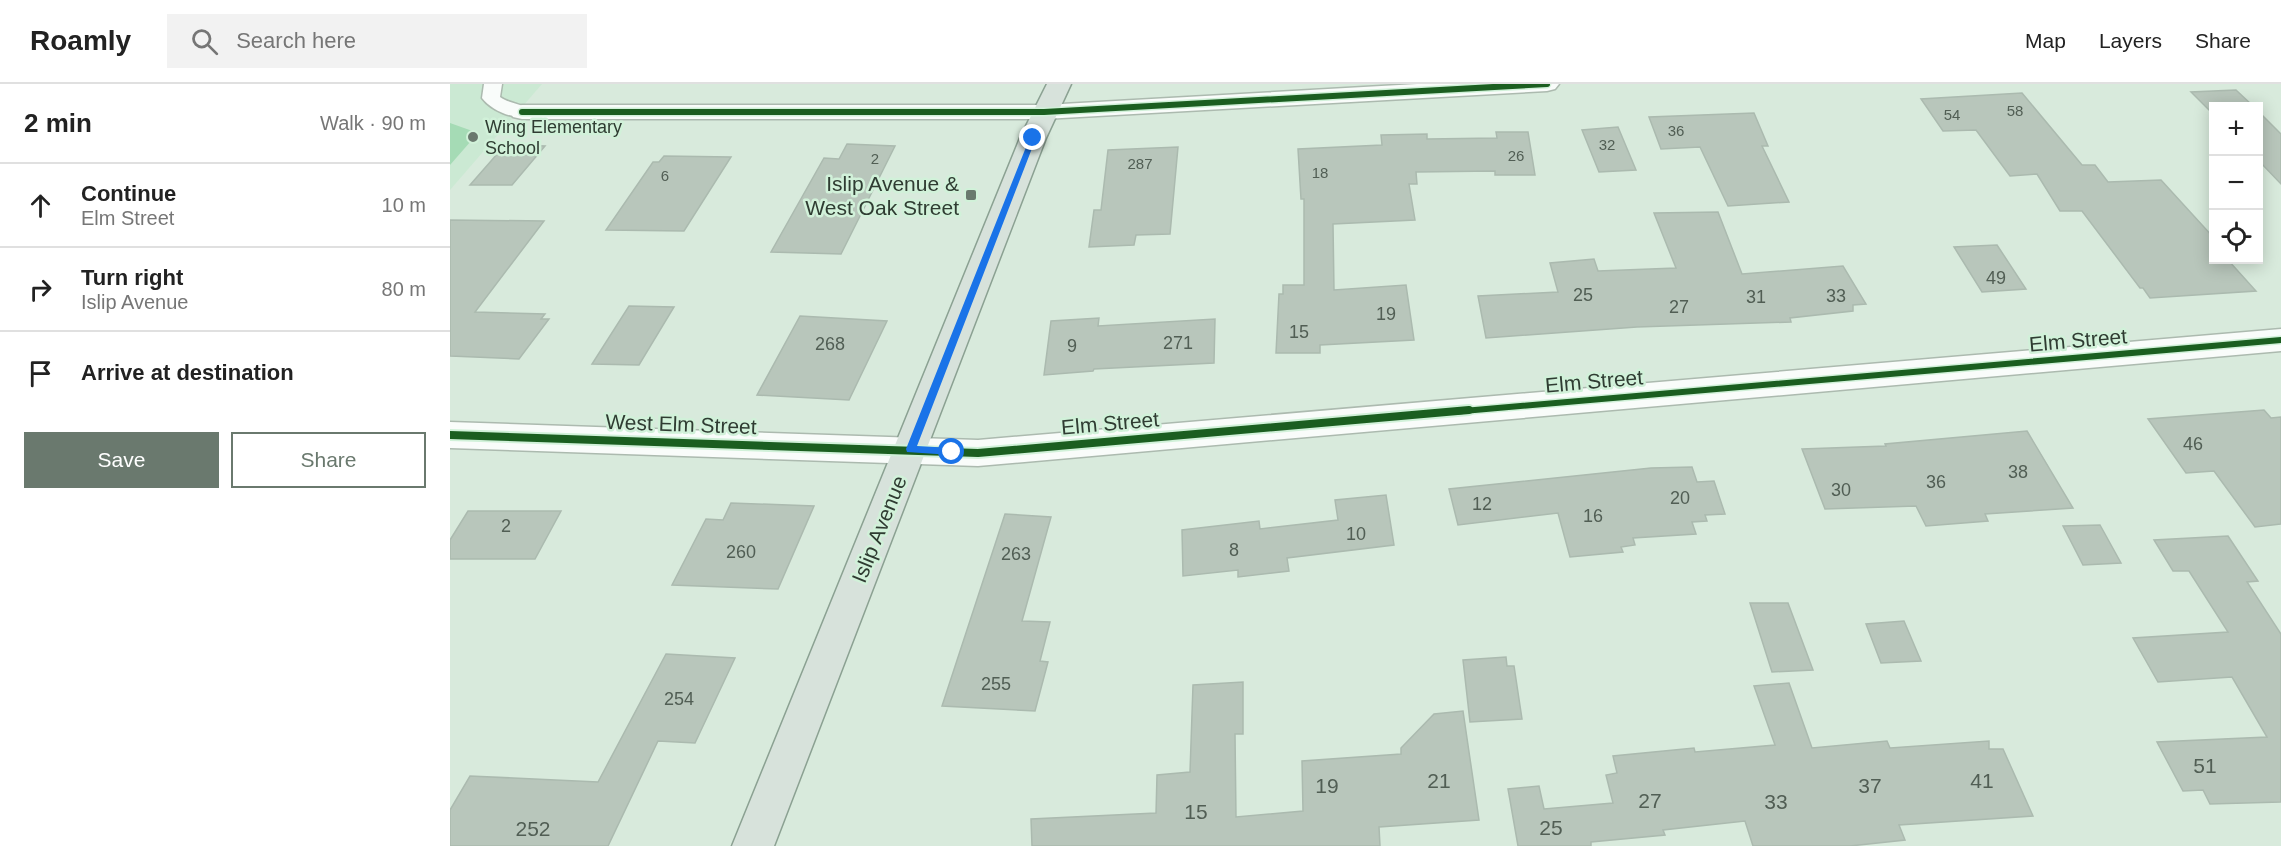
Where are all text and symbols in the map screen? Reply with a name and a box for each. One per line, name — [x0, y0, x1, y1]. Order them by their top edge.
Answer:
search box — [167, 14, 587, 68]
text: Roamly — [30, 25, 131, 56]
icon: search — [188, 25, 221, 58]
text: Search here — [236, 28, 356, 53]
text: Map — [2025, 29, 2066, 52]
text: Layers — [2099, 29, 2162, 52]
text: Share — [2195, 29, 2251, 52]
house number: 58 — [2007, 102, 2023, 119]
map controls — [2209, 102, 2263, 264]
button: + — [2209, 102, 2263, 156]
house number: 54 — [1944, 106, 1960, 123]
text: 2 min — [24, 108, 92, 138]
text: Walk · 90 m — [320, 112, 426, 134]
place label: Wing Elementary School — [485, 117, 622, 158]
house number: 36 — [1668, 122, 1684, 139]
route end — [1019, 124, 1045, 150]
marker: Wing Elementary School — [466, 130, 480, 144]
house number: 32 — [1599, 136, 1615, 153]
house number: 26 — [1508, 147, 1524, 164]
house number: 2 — [871, 150, 879, 167]
house number: 287 — [1127, 155, 1153, 172]
button: − — [2209, 156, 2263, 210]
house number: 18 — [1312, 164, 1328, 181]
house number: 6 — [661, 167, 669, 184]
place label: Islip Avenue & West Oak Street — [805, 172, 959, 219]
text: Continue — [81, 181, 176, 206]
marker: Islip Avenue & West Oak Street — [964, 188, 978, 202]
icon: ahead — [24, 189, 57, 222]
text: 10 m — [382, 194, 426, 216]
text: Elm Street — [81, 207, 174, 229]
button: locate — [2209, 210, 2263, 264]
text: Turn right — [81, 265, 183, 290]
house number: 49 — [1986, 268, 2006, 288]
icon: right — [24, 273, 57, 306]
text: 80 m — [382, 278, 426, 300]
house number: 25 — [1573, 285, 1593, 305]
house number: 33 — [1826, 286, 1846, 306]
house number: 31 — [1746, 287, 1766, 307]
text: Islip Avenue — [81, 291, 189, 313]
house number: 27 — [1669, 297, 1689, 317]
house number: 19 — [1376, 304, 1396, 324]
house number: 15 — [1289, 322, 1309, 342]
street label: Elm Street — [2028, 324, 2128, 356]
house number: 271 — [1163, 333, 1193, 353]
house number: 268 — [815, 334, 845, 354]
house number: 9 — [1067, 336, 1077, 356]
icon: arrive — [24, 357, 57, 390]
text: Arrive at destination — [81, 360, 294, 385]
street label: Elm Street — [1544, 365, 1644, 397]
street label: Elm Street — [1060, 407, 1160, 439]
street label: West Elm Street — [605, 410, 757, 438]
button: Save — [24, 432, 219, 488]
button: Share — [231, 432, 426, 488]
house number: 46 — [2183, 434, 2203, 454]
route start — [938, 438, 964, 464]
house number: 38 — [2008, 462, 2028, 482]
street label: Islip Avenue — [847, 472, 911, 586]
house number: 36 — [1926, 472, 1946, 492]
house number: 30 — [1831, 480, 1851, 500]
house number: 20 — [1670, 488, 1690, 508]
house number: 12 — [1472, 494, 1492, 514]
house number: 16 — [1583, 506, 1603, 526]
house number: 2 — [501, 516, 511, 536]
house number: 10 — [1346, 524, 1366, 544]
house number: 8 — [1229, 540, 1239, 560]
house number: 260 — [726, 542, 756, 562]
house number: 263 — [1001, 544, 1031, 564]
house number: 255 — [981, 674, 1011, 694]
house number: 254 — [664, 689, 694, 709]
house number: 51 — [2193, 754, 2217, 777]
house number: 21 — [1427, 769, 1451, 792]
house number: 41 — [1970, 769, 1994, 792]
house number: 19 — [1315, 774, 1339, 797]
house number: 37 — [1858, 774, 1882, 797]
house number: 27 — [1638, 789, 1662, 812]
house number: 33 — [1764, 790, 1788, 813]
house number: 15 — [1184, 800, 1208, 823]
house number: 25 — [1539, 816, 1563, 839]
house number: 252 — [515, 817, 551, 840]

